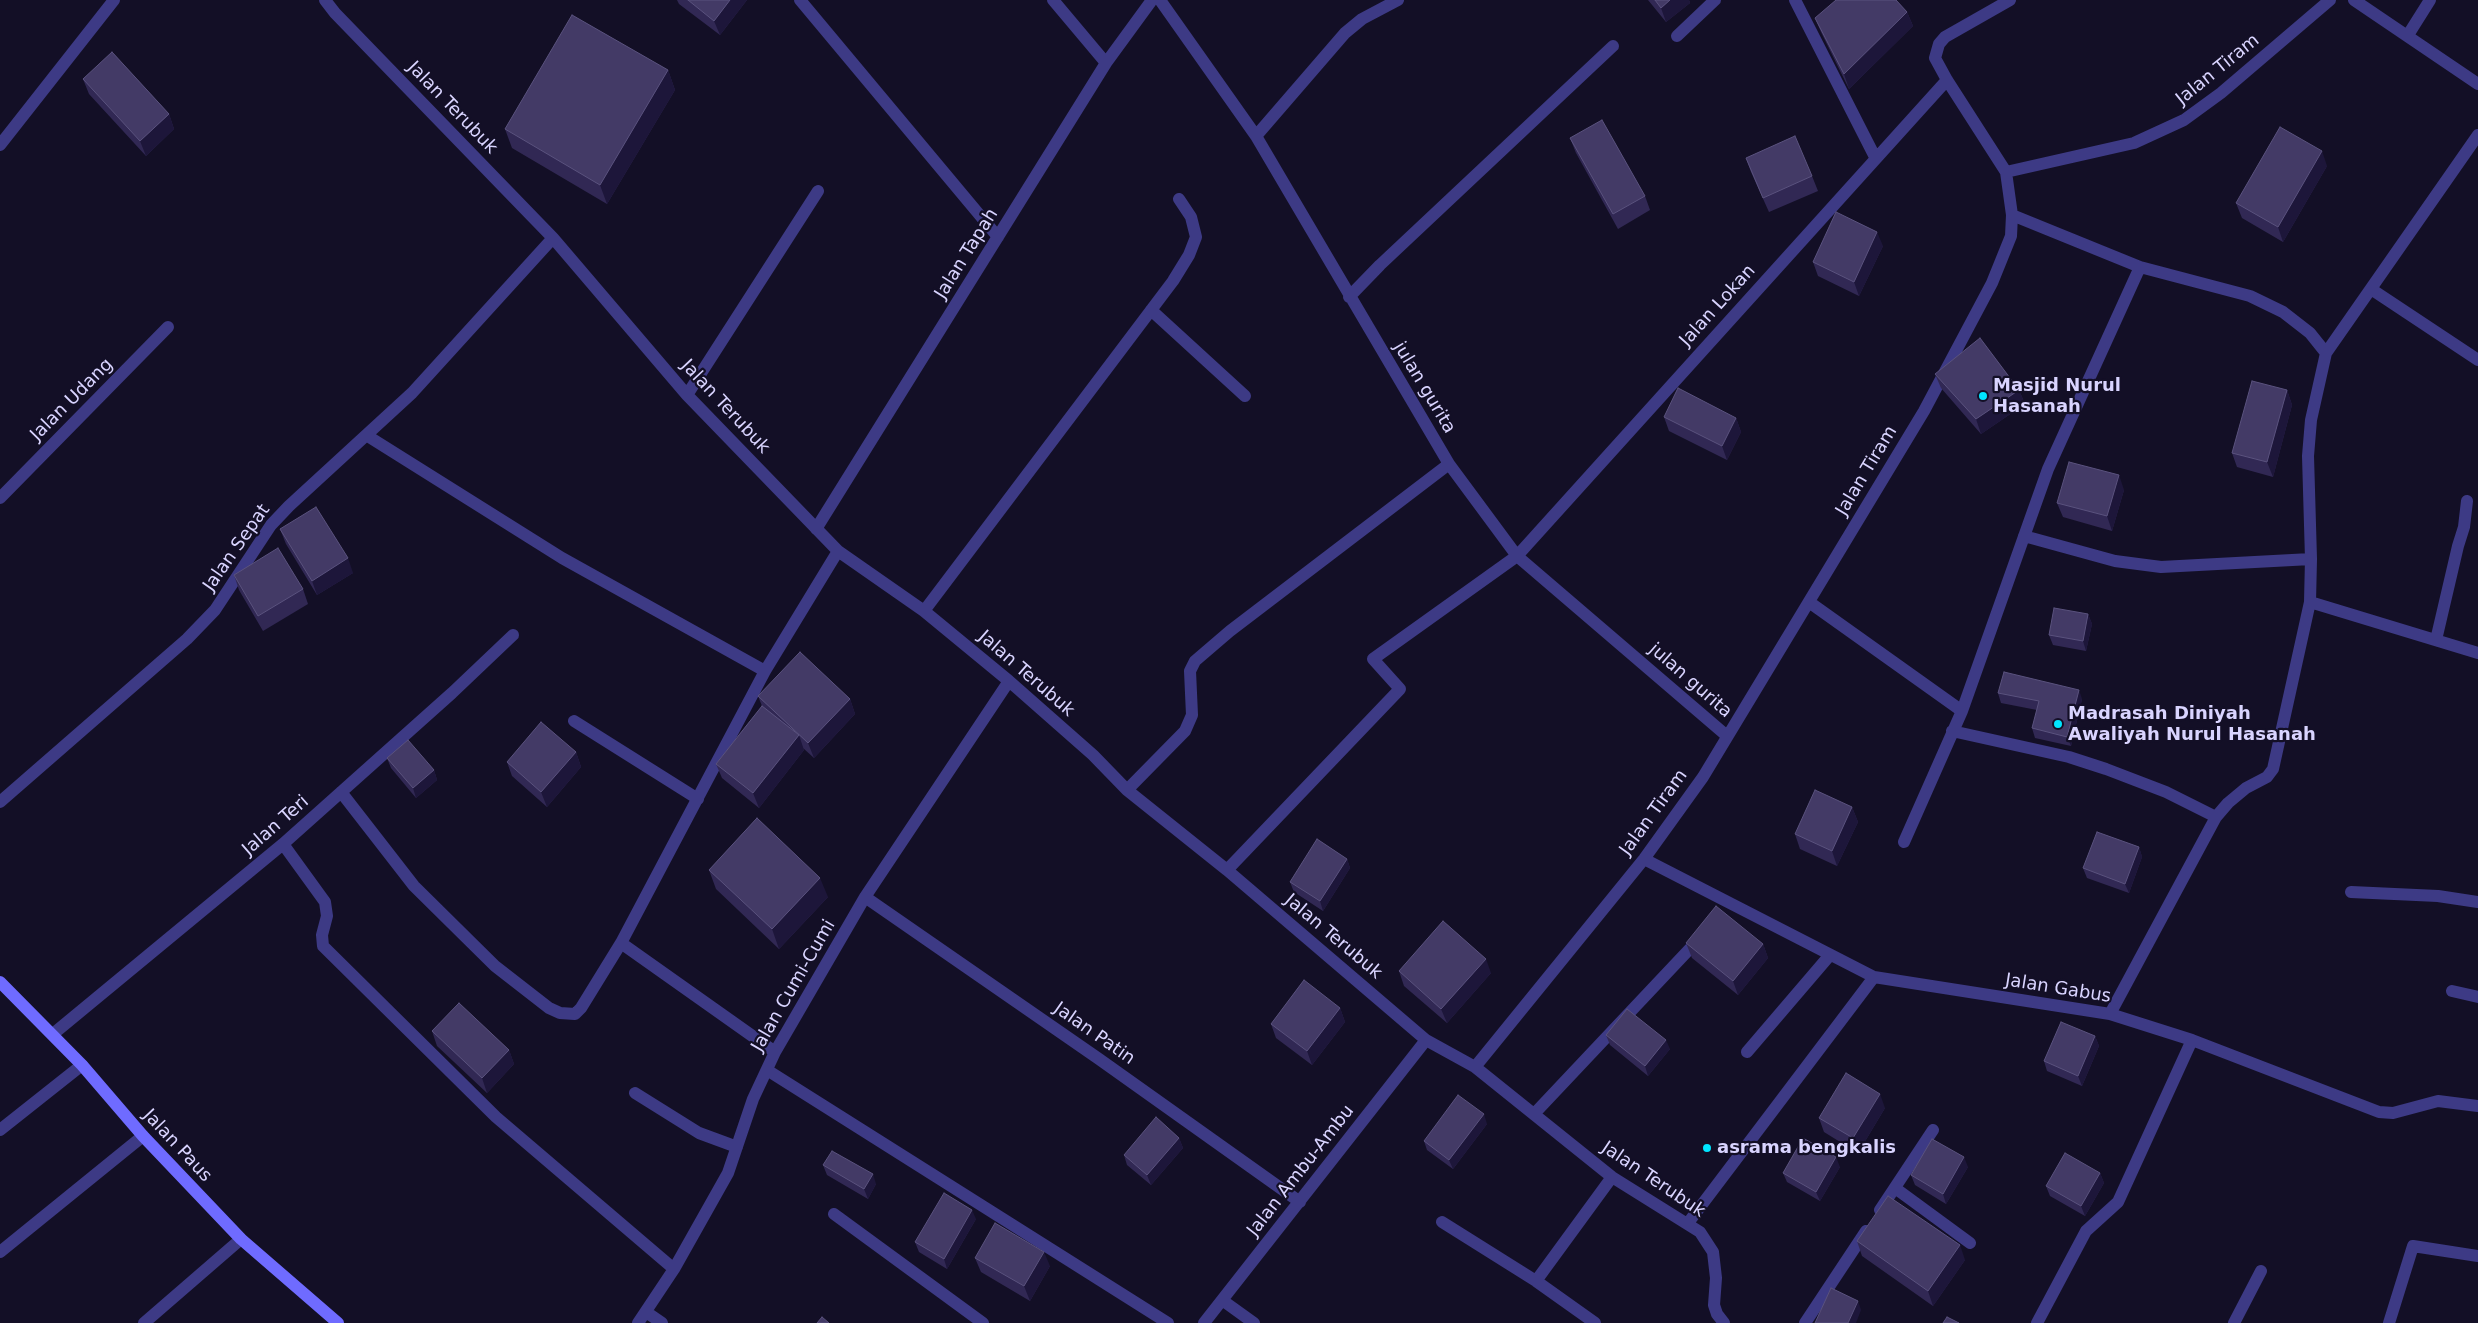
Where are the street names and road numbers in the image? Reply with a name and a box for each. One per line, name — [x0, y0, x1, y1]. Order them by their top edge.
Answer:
street label: Jalan Tiram — [2172, 30, 2264, 110]
street label: Jalan Terubuk — [402, 57, 502, 159]
street label: Jalan Tapah — [931, 205, 1003, 303]
street label: Jalan Lokan — [1676, 261, 1760, 351]
street label: julan gurita — [1388, 338, 1460, 438]
street label: Jalan Udang — [26, 354, 118, 446]
street label: Jalan Terubuk — [676, 356, 774, 458]
street label: Jalan Tiram — [1832, 422, 1902, 520]
street label: Jalan Sepat — [199, 500, 275, 596]
street label: Jalan Terubuk — [973, 626, 1079, 722]
street label: julan gurita — [1644, 639, 1736, 723]
street label: Jalan Tiram — [1616, 766, 1692, 860]
street label: Jalan Teri — [238, 791, 314, 861]
street label: Jalan Terubuk — [1280, 890, 1386, 984]
street label: Jalan Cumi-Cumi — [747, 916, 841, 1056]
street label: Jalan Gabus — [2004, 970, 2112, 1008]
street label: Jalan Patin — [1049, 998, 1139, 1070]
street label: Jalan Ambu-Ambu — [1243, 1101, 1359, 1241]
street label: Jalan Paus — [138, 1105, 216, 1187]
street label: Jalan Terubuk — [1597, 1137, 1709, 1223]

